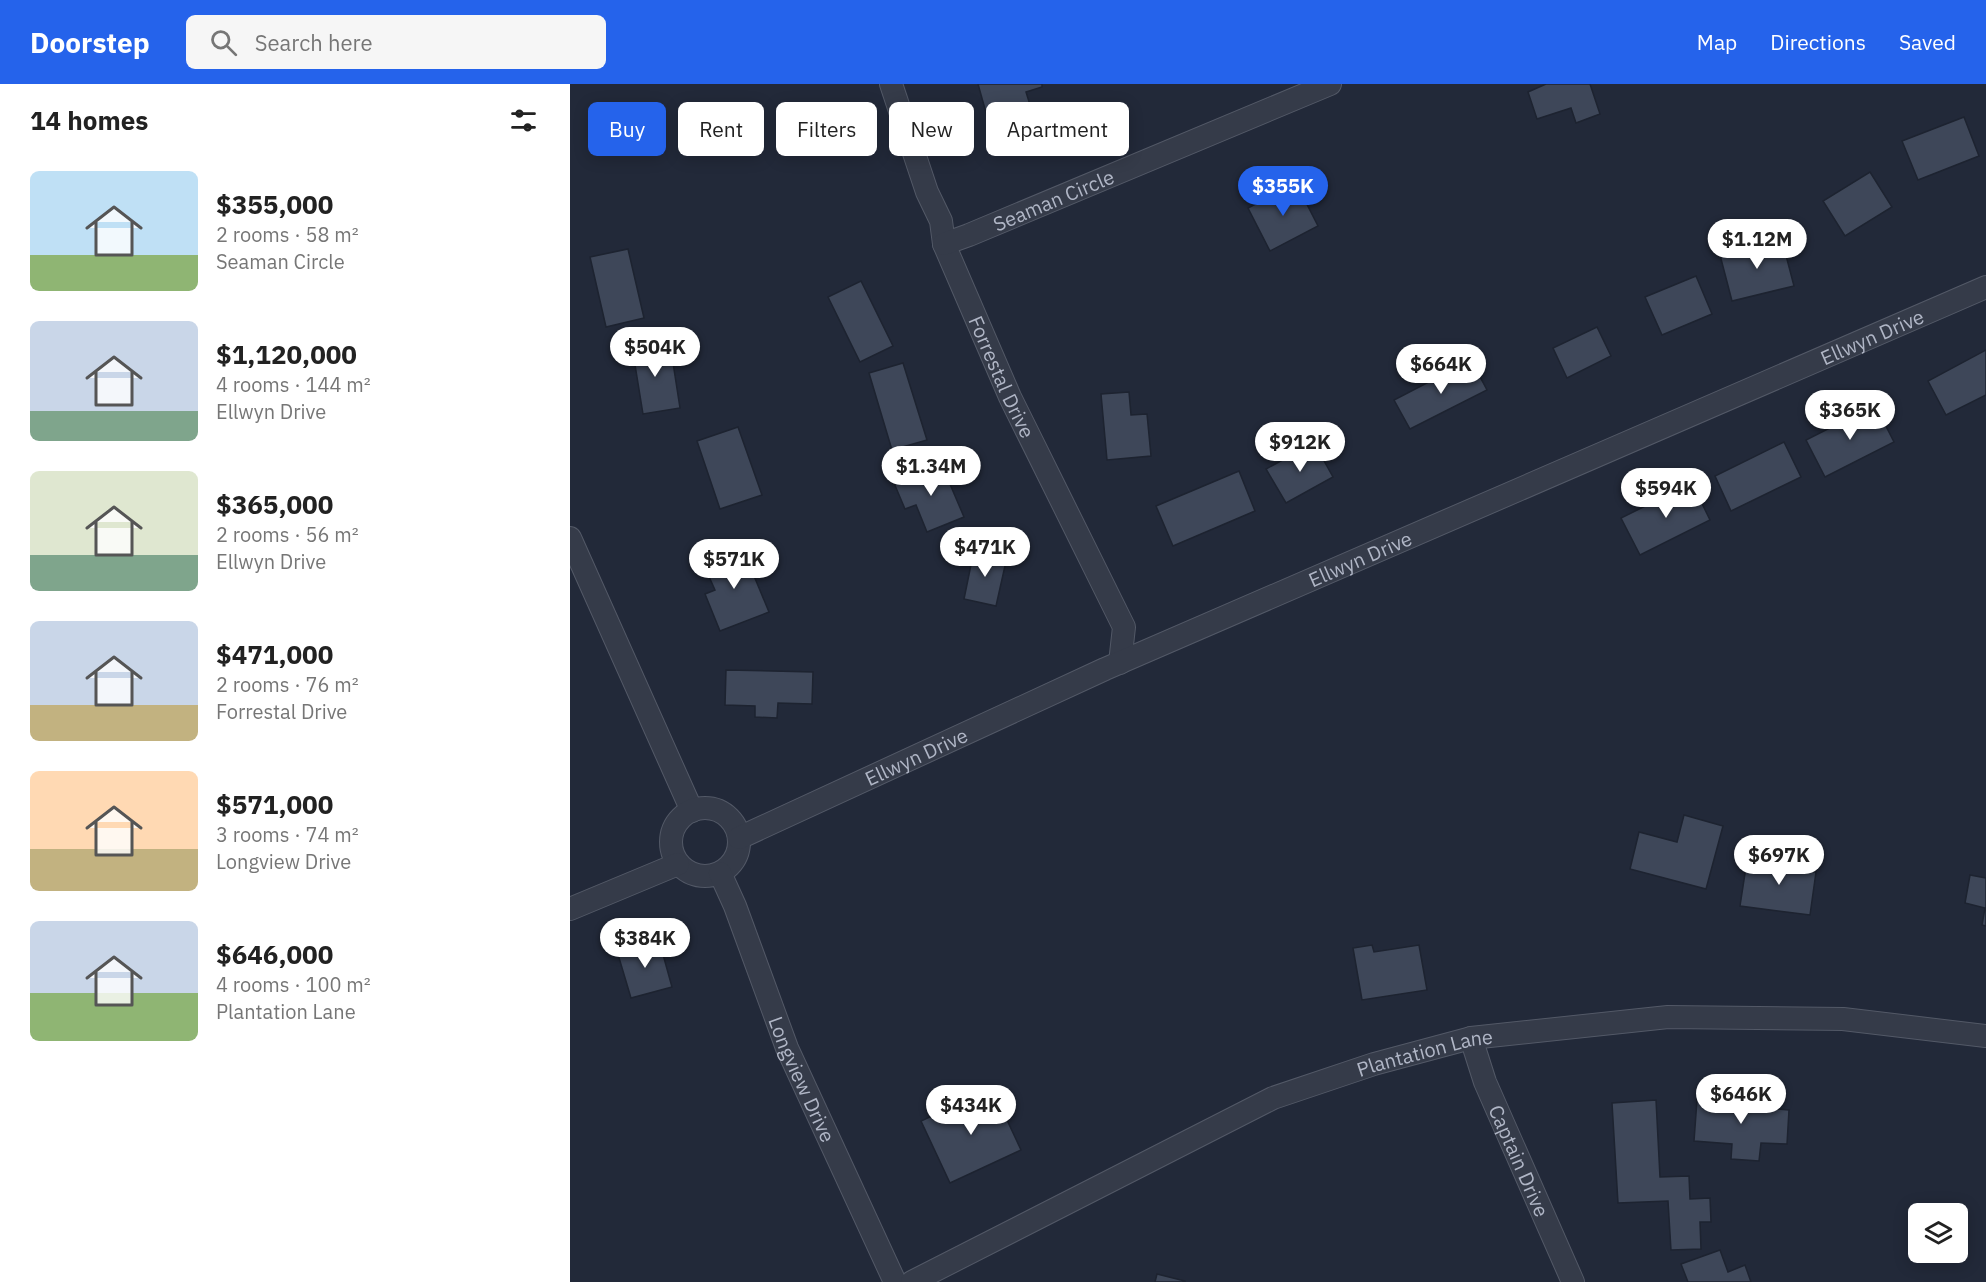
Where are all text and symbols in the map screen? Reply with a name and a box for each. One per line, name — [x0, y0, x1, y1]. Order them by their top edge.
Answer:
search box — [186, 15, 606, 69]
text: Doorstep — [30, 24, 150, 61]
icon: search — [207, 26, 240, 59]
text: Search here — [255, 28, 373, 57]
text: Map — [1697, 28, 1737, 56]
text: Directions — [1770, 28, 1866, 56]
text: Saved — [1899, 28, 1956, 56]
chip: Buy — [588, 102, 666, 156]
chip: Rent — [678, 102, 764, 156]
chip: Filters — [776, 102, 877, 156]
chip: New — [889, 102, 974, 156]
chip: Apartment — [986, 102, 1129, 156]
text: 14 homes — [30, 103, 148, 137]
icon: filters — [507, 104, 540, 137]
street label: Seaman Circle — [989, 162, 1118, 237]
pin: $355K — [1241, 166, 1325, 217]
text: $355K — [1252, 172, 1314, 199]
text: $355,000 — [216, 187, 333, 221]
icon: home — [78, 195, 150, 267]
pin: $1.12M — [1708, 219, 1806, 270]
text: 2 rooms · 58 m² — [216, 221, 359, 248]
text: $1.12M — [1722, 225, 1792, 252]
text: Seaman Circle — [216, 248, 345, 275]
street label: Ellwyn Drive — [1816, 302, 1928, 371]
street label: Forrestal Drive — [963, 311, 1042, 442]
pin: $504K — [613, 327, 697, 378]
text: $504K — [624, 333, 686, 360]
text: $1,120,000 — [216, 337, 357, 371]
pin: $664K — [1399, 344, 1483, 395]
icon: home — [78, 345, 150, 417]
text: $664K — [1410, 350, 1472, 377]
text: 4 rooms · 144 m² — [216, 371, 371, 398]
pin: $365K — [1808, 390, 1892, 441]
text: $365K — [1819, 396, 1881, 423]
text: Ellwyn Drive — [216, 398, 326, 425]
pin: $912K — [1258, 422, 1342, 473]
text: $912K — [1269, 428, 1331, 455]
pin: $1.34M — [882, 446, 980, 497]
text: $1.34M — [896, 452, 966, 479]
pin: $594K — [1624, 468, 1708, 519]
text: $594K — [1635, 474, 1697, 501]
text: $365,000 — [216, 487, 333, 521]
icon: home — [78, 495, 150, 567]
text: 2 rooms · 56 m² — [216, 521, 359, 548]
street label: Ellwyn Drive — [1304, 524, 1416, 593]
pin: $471K — [943, 527, 1027, 578]
text: $471K — [954, 533, 1016, 560]
pin: $571K — [692, 539, 776, 590]
text: $571K — [703, 545, 765, 572]
text: Ellwyn Drive — [216, 548, 326, 575]
text: $471,000 — [216, 637, 333, 671]
icon: home — [78, 645, 150, 717]
text: 2 rooms · 76 m² — [216, 671, 359, 698]
text: Forrestal Drive — [216, 698, 347, 725]
street label: Ellwyn Drive — [860, 721, 972, 792]
text: $571,000 — [216, 787, 333, 821]
icon: home — [78, 795, 150, 867]
text: 3 rooms · 74 m² — [216, 821, 359, 848]
pin: $697K — [1737, 835, 1821, 886]
text: $697K — [1748, 841, 1810, 868]
text: Longview Drive — [216, 848, 351, 875]
pin: $384K — [603, 918, 687, 969]
text: $384K — [614, 924, 676, 951]
text: $646,000 — [216, 937, 333, 971]
icon: home — [78, 945, 150, 1017]
text: 4 rooms · 100 m² — [216, 971, 371, 998]
text: Plantation Lane — [216, 998, 356, 1025]
street label: Longview Drive — [763, 1012, 842, 1146]
street label: Plantation Lane — [1353, 1022, 1494, 1082]
pin: $646K — [1699, 1074, 1783, 1125]
text: $646K — [1710, 1080, 1772, 1107]
pin: $434K — [929, 1085, 1013, 1136]
text: $434K — [940, 1091, 1002, 1118]
street label: Captain Drive — [1483, 1100, 1556, 1221]
map controls — [1908, 1203, 1968, 1263]
button: layers — [1908, 1203, 1968, 1263]

